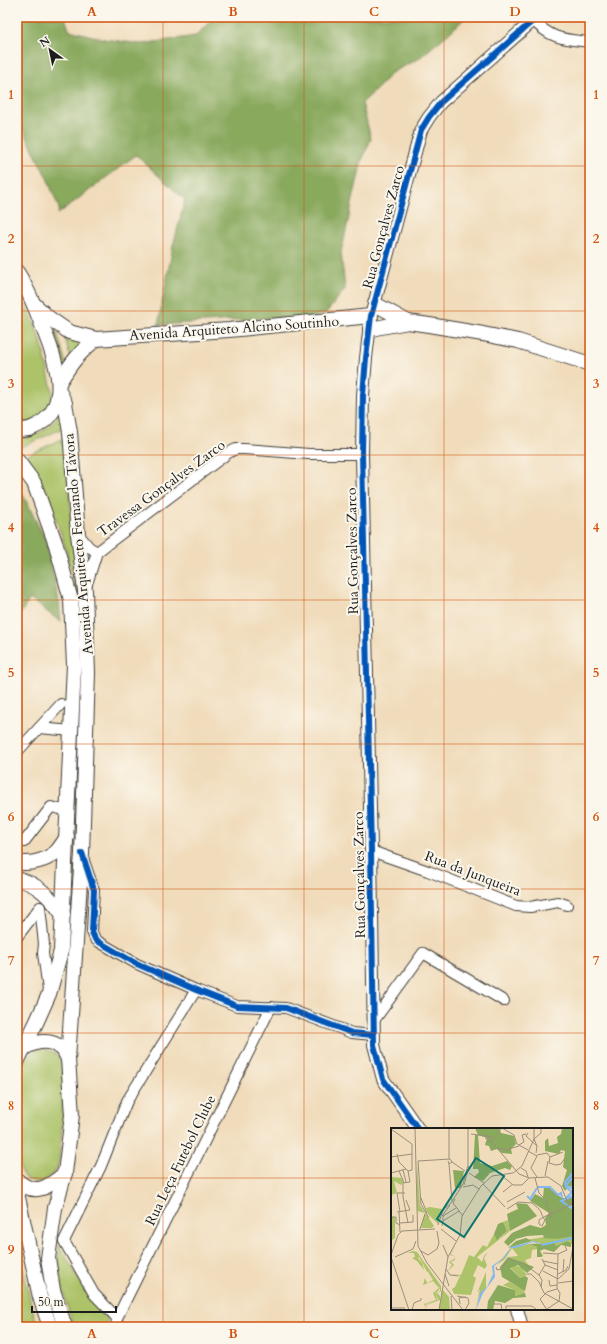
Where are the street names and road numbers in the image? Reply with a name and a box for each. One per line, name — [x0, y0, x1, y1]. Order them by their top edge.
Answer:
street label: Rua Gonçalves Zarco — [358, 163, 409, 291]
street label: Avenida Arquiteto Alcino Soutinho — [129, 312, 340, 345]
street label: Avenida Arquitecto Fernando Távora — [59, 433, 98, 655]
street label: Travessa Gonçalves Zarco — [94, 435, 229, 541]
street label: Rua Gonçalves Zarco — [342, 487, 363, 615]
street label: Rua Gonçalves Zarco — [349, 811, 370, 939]
street label: Rua da Junqueira — [422, 846, 524, 901]
street label: Rua Leça Futebol Clube — [141, 1092, 220, 1229]

